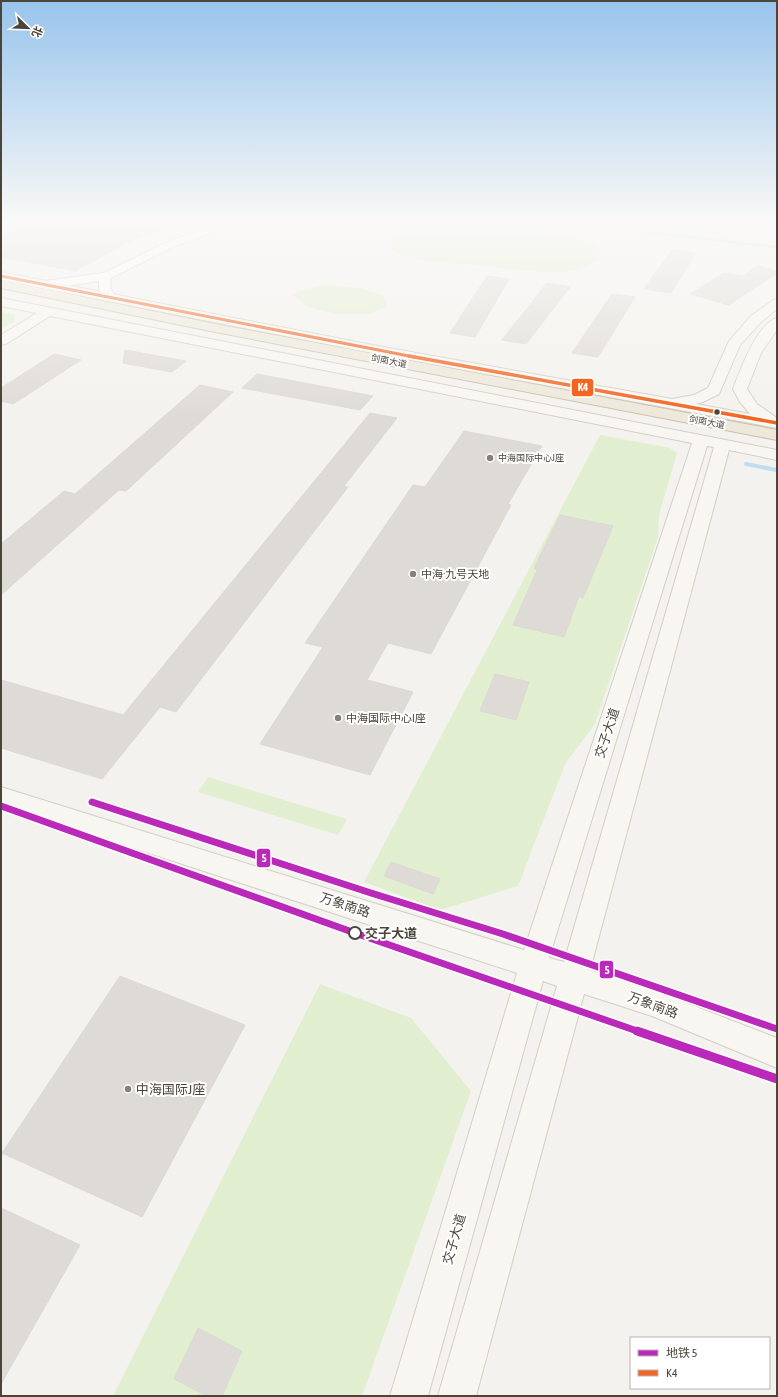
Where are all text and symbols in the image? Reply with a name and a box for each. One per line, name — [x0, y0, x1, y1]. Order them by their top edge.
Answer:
north arrow — [8, 8, 48, 48]
text: 北 — [30, 25, 45, 39]
street label: 剑南大道 — [370, 352, 408, 369]
line badge: K4 — [571, 378, 594, 397]
text: K4 — [578, 381, 588, 393]
unlabelled marker — [712, 407, 722, 417]
street label: 剑南大道 — [688, 413, 726, 430]
marker: 中海国际中心J座 — [485, 453, 495, 463]
place label: 中海国际中心J座 — [498, 453, 564, 463]
place label: 中海·九号天地 — [421, 568, 489, 580]
marker: 中海·九号天地 — [408, 569, 418, 579]
street label: 交子大道 — [592, 706, 622, 760]
place label: 中海国际中心I座 — [346, 712, 426, 724]
marker: 中海国际中心I座 — [333, 713, 343, 723]
line badge: 5 — [256, 848, 271, 868]
text: 5 — [261, 852, 267, 864]
street label: 万象南路 — [318, 890, 372, 920]
marker: 交子大道 — [348, 926, 362, 940]
place label: 交子大道 — [365, 926, 417, 941]
line badge: 5 — [599, 960, 614, 979]
text: 5 — [604, 964, 610, 976]
street label: 万象南路 — [626, 989, 680, 1021]
place label: 中海国际J座 — [136, 1082, 205, 1097]
marker: 中海国际J座 — [123, 1084, 133, 1094]
street label: 交子大道 — [440, 1212, 468, 1266]
legend — [630, 1337, 770, 1389]
text: 地铁 5 — [666, 1346, 697, 1360]
text: K4 — [666, 1366, 678, 1380]

